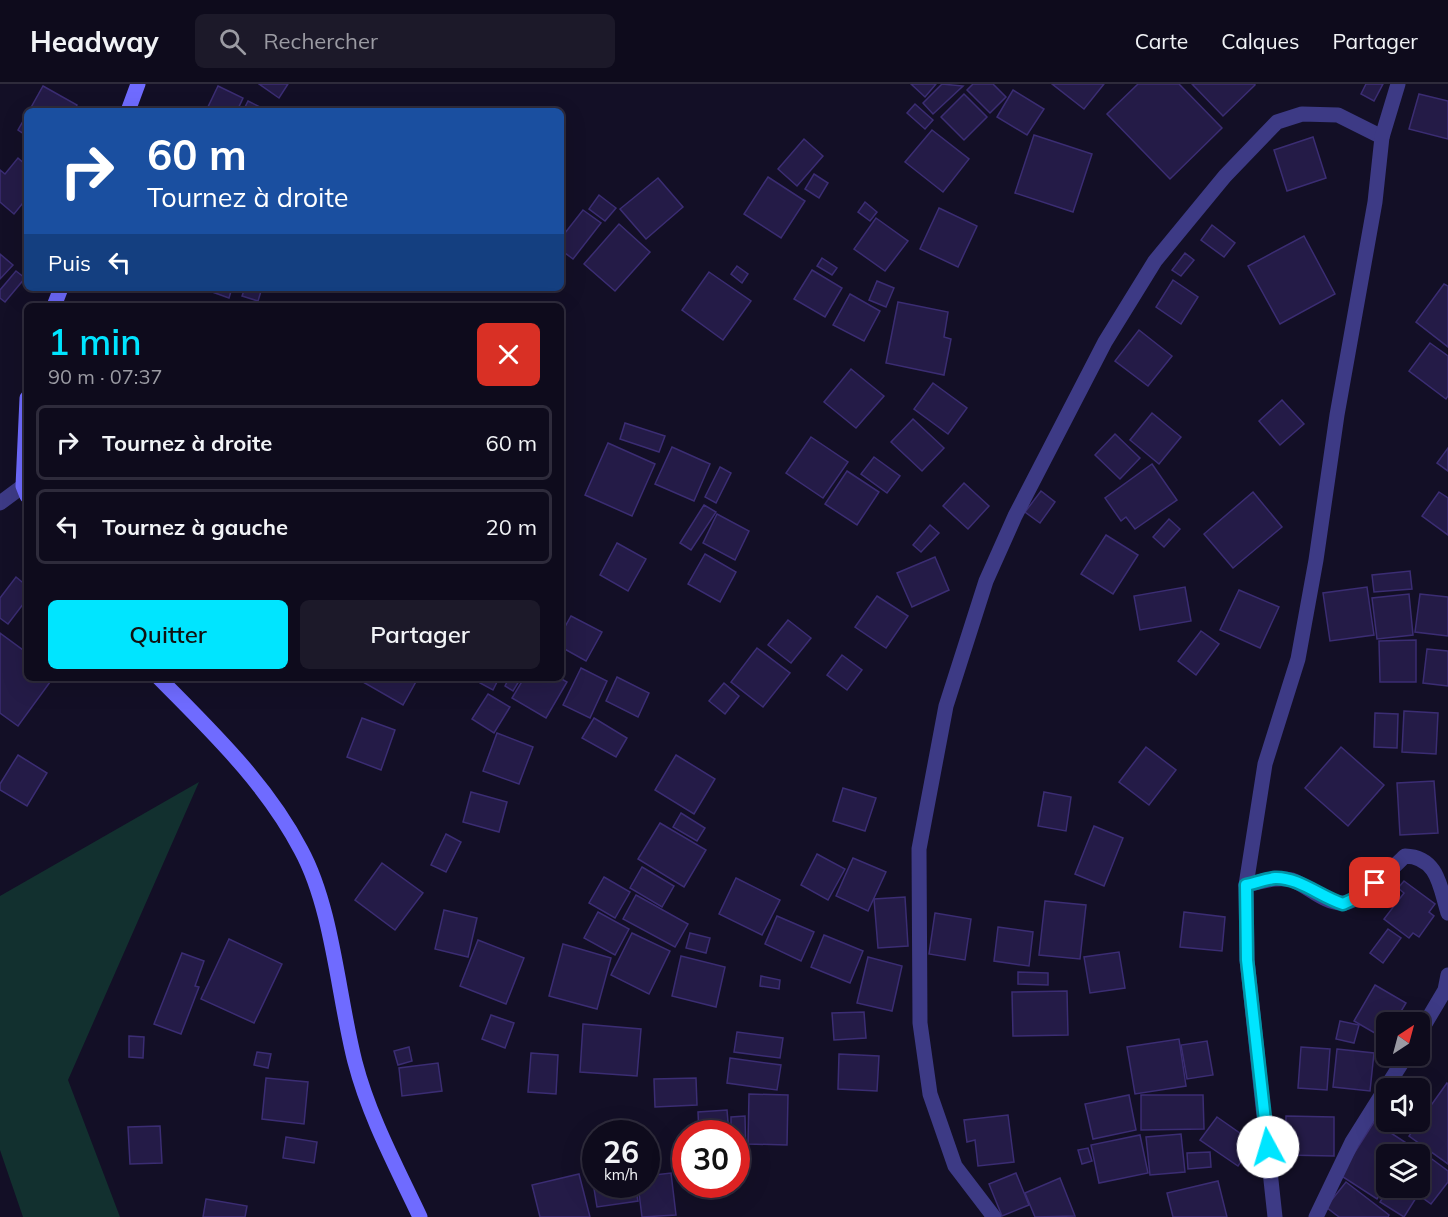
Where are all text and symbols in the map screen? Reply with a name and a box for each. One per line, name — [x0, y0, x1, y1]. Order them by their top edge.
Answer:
search box — [195, 14, 615, 68]
text: Headway — [30, 24, 159, 59]
icon: search — [216, 25, 249, 58]
text: Rechercher — [264, 27, 378, 55]
text: Carte — [1135, 28, 1188, 54]
text: Calques — [1221, 28, 1299, 54]
text: Partager — [1332, 28, 1418, 54]
text: 60 m — [147, 128, 247, 181]
icon: right — [48, 132, 126, 210]
text: Tournez à droite — [147, 180, 348, 214]
icon: left — [103, 246, 136, 279]
text: Puis — [48, 249, 91, 277]
text: 1 min — [48, 319, 142, 364]
button: close — [477, 323, 540, 386]
text: 90 m · 07:37 — [48, 364, 162, 389]
icon: right — [51, 426, 84, 459]
text: Tournez à droite — [102, 429, 272, 457]
text: 60 m — [486, 429, 537, 457]
icon: left — [51, 510, 84, 543]
text: Tournez à gauche — [102, 513, 288, 541]
text: 20 m — [486, 513, 537, 541]
button: Quitter — [48, 600, 288, 669]
button: Partager — [300, 600, 540, 669]
pin — [1349, 857, 1400, 908]
icon: arrive — [1358, 866, 1391, 899]
north arrow — [1376, 1012, 1430, 1066]
map controls — [1376, 1012, 1430, 1198]
button: sound — [1376, 1078, 1430, 1132]
position arrow — [1236, 1115, 1300, 1179]
speed limit sign: 30 — [672, 1120, 750, 1198]
text: 26 — [603, 1133, 639, 1171]
button: layers — [1376, 1144, 1430, 1198]
text: km/h — [604, 1165, 638, 1184]

